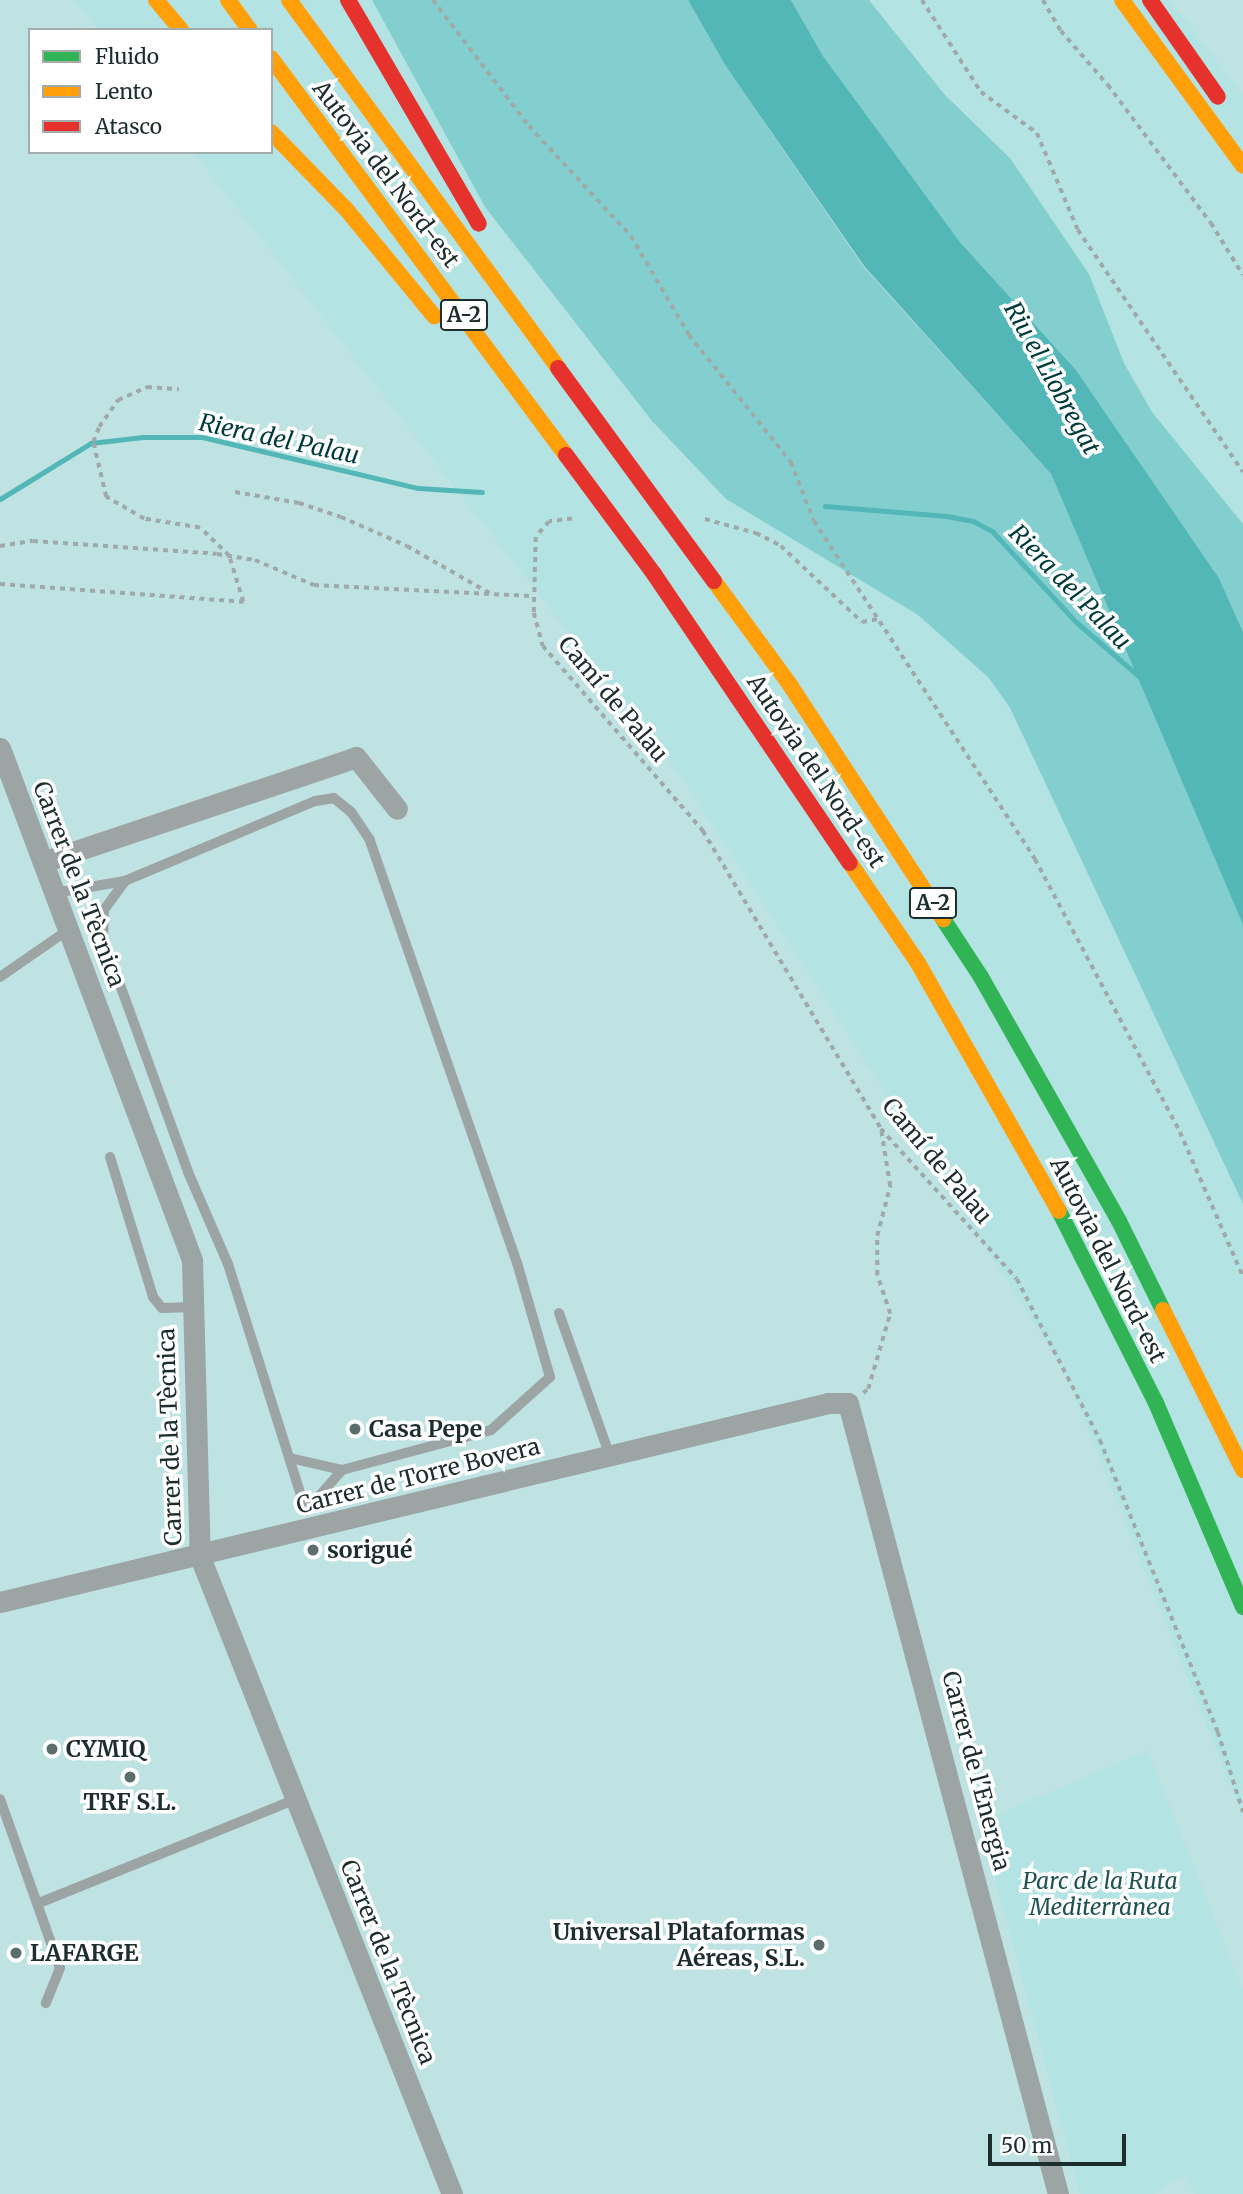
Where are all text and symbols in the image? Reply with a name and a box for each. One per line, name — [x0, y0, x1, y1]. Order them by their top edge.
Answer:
legend — [28, 28, 273, 154]
text: Fluido — [95, 43, 159, 70]
street label: Autovia del Nord-est — [307, 75, 465, 273]
text: Lento — [95, 78, 153, 105]
text: Atasco — [95, 113, 162, 140]
water label: Riu el Llobregat — [998, 297, 1106, 459]
road number: A-2 — [440, 298, 489, 332]
water label: Riera del Palau — [196, 408, 362, 470]
water label: Riera del Palau — [1003, 518, 1137, 656]
street label: Camí de Palau — [553, 631, 673, 767]
street label: Autovia del Nord-est — [741, 669, 891, 873]
street label: Carrer de la Tècnica — [27, 777, 131, 991]
road number: A-2 — [908, 886, 958, 920]
street label: Camí de Palau — [877, 1093, 997, 1229]
street label: Autovia del Nord-est — [1044, 1153, 1172, 1367]
street label: Carrer de la Tècnica — [152, 1328, 188, 1546]
place label: Casa Pepe — [369, 1415, 482, 1443]
marker: Casa Pepe — [347, 1421, 363, 1437]
street label: Carrer de Torre Bovera — [293, 1432, 543, 1520]
place label: sorigué — [327, 1536, 412, 1564]
marker: sorigué — [305, 1542, 321, 1558]
street label: Carrer de l'Energia — [936, 1668, 1016, 1874]
place label: CYMIQ — [66, 1735, 146, 1763]
marker: CYMIQ — [44, 1741, 60, 1757]
marker: TRF S.L. — [122, 1769, 138, 1785]
place label: TRF S.L. — [83, 1788, 177, 1816]
street label: Carrer de la Tècnica — [334, 1856, 442, 2068]
park label: Parc de la Ruta Mediterrànea — [1022, 1867, 1178, 1921]
place label: Universal Plataformas Aéreas, S.L. — [553, 1918, 805, 1972]
marker: Universal Plataformas Aéreas, S.L. — [811, 1937, 827, 1953]
place label: LAFARGE — [30, 1939, 138, 1967]
marker: LAFARGE — [8, 1945, 24, 1961]
scale bar — [991, 2120, 1129, 2164]
text: 50 m — [1001, 2132, 1052, 2159]

